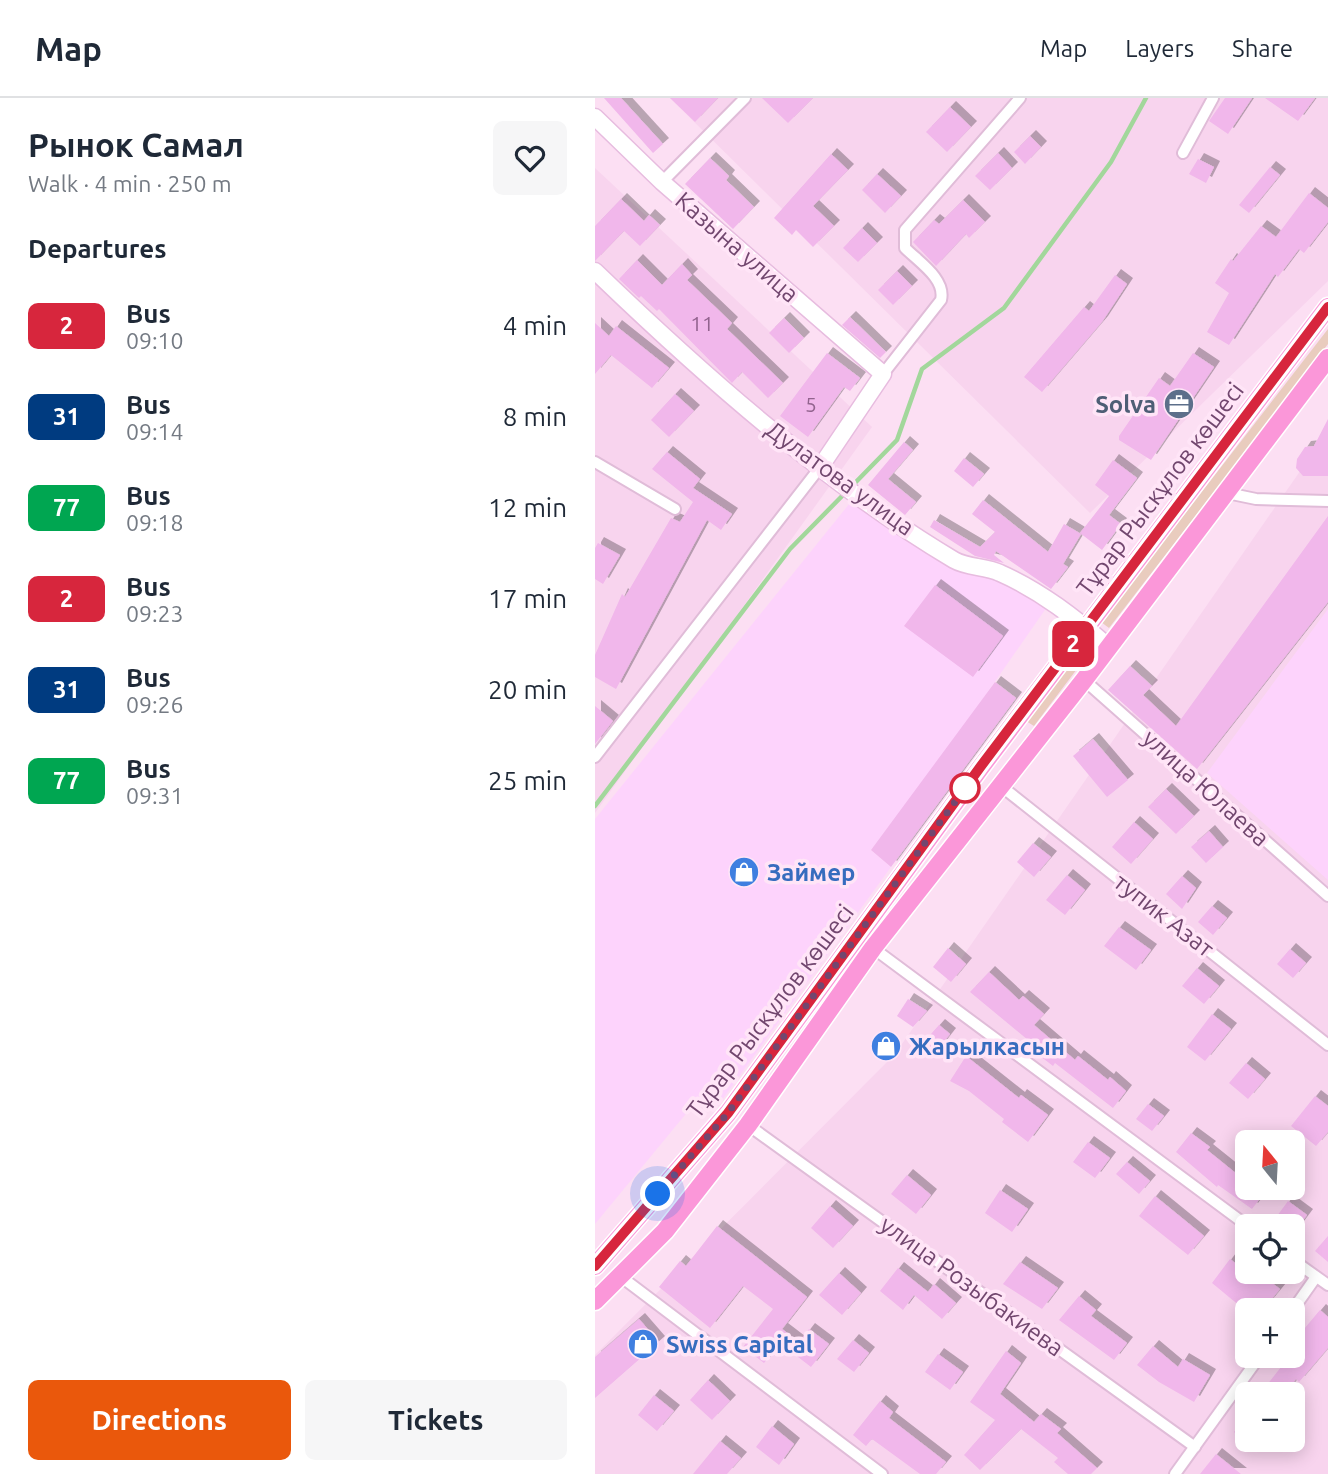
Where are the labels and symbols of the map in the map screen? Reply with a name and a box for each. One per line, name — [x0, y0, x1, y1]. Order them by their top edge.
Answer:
street label: Казына улица — [670, 186, 804, 308]
house number: 11 — [690, 311, 714, 335]
street label: Тұрар Рыскұлов көшесі — [1071, 377, 1249, 601]
office icon: Solva — [1162, 387, 1196, 421]
place label: Solva — [1095, 391, 1156, 418]
house number: 5 — [805, 392, 817, 416]
street label: Дулатова улица — [761, 415, 919, 541]
line badge: 2 — [1050, 621, 1096, 667]
street label: улица Юлаева — [1137, 724, 1275, 852]
unlabelled marker — [950, 773, 980, 803]
shop icon: Займер — [727, 855, 761, 889]
place label: Займер — [767, 859, 855, 886]
street label: тупик Азат — [1109, 868, 1219, 962]
street label: Тұрар Рыскұлов көшесі — [681, 899, 859, 1123]
shop icon: Жарылкасын — [869, 1029, 903, 1063]
place label: Жарылкасын — [909, 1033, 1065, 1060]
north arrow — [1235, 1130, 1305, 1200]
your location — [640, 1176, 675, 1211]
street label: улица Розыбакиева — [875, 1210, 1069, 1362]
shop icon: Swiss Capital — [626, 1327, 660, 1361]
place label: Swiss Capital — [666, 1331, 813, 1358]

